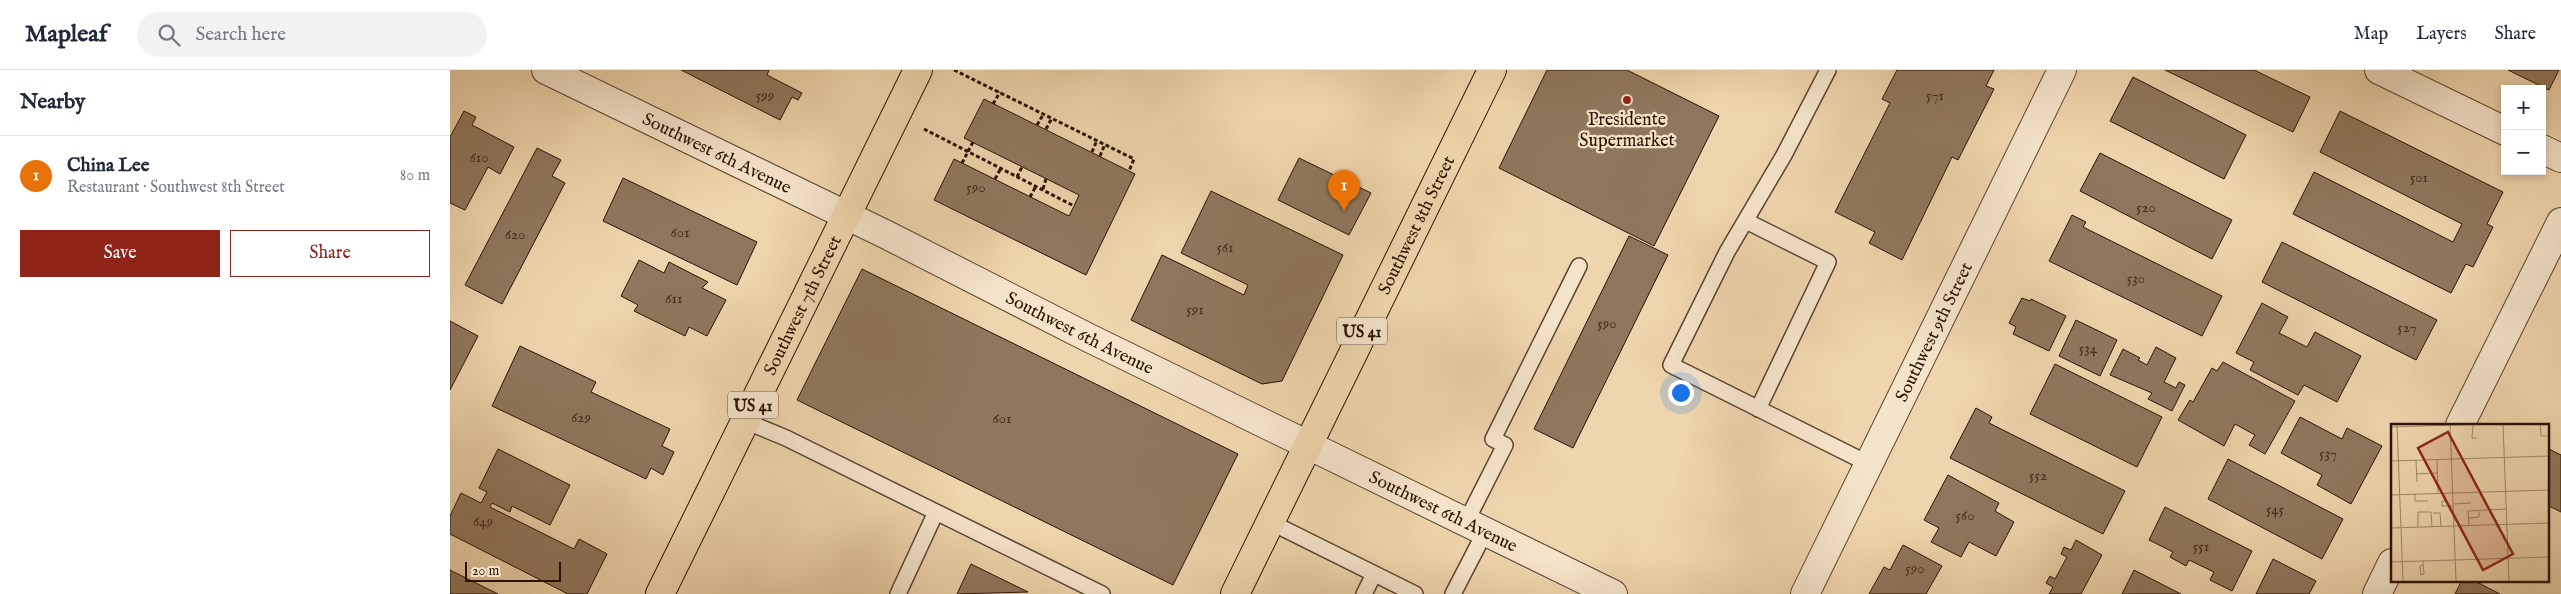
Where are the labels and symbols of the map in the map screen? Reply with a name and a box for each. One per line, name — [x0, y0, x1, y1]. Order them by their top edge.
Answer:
house number: 599 — [756, 86, 774, 105]
house number: 571 — [1926, 86, 1944, 105]
marker: Presidente Supermarket — [1621, 94, 1633, 106]
street label: Southwest 6th Avenue — [638, 108, 795, 200]
place label: Presidente Supermarket — [1579, 109, 1675, 153]
house number: 610 — [469, 148, 489, 167]
street label: Southwest 8th Street — [1374, 152, 1461, 299]
house number: 501 — [2410, 168, 2428, 187]
pin: 1 — [1328, 170, 1360, 211]
house number: 590 — [966, 178, 986, 197]
house number: 520 — [2136, 198, 2156, 217]
house number: 601 — [670, 223, 690, 242]
house number: 620 — [505, 225, 525, 244]
street label: Southwest 7th Street — [759, 232, 848, 380]
house number: 561 — [1216, 238, 1234, 257]
street label: Southwest 9th Street — [1891, 259, 1979, 406]
house number: 530 — [2127, 269, 2145, 288]
street label: Southwest 6th Avenue — [1001, 287, 1157, 381]
house number: 611 — [665, 289, 683, 308]
house number: 591 — [1186, 300, 1204, 319]
house number: 590 — [1597, 314, 1617, 333]
road number: US 41 — [1337, 318, 1387, 344]
house number: 527 — [2397, 318, 2417, 337]
house number: 534 — [2079, 339, 2098, 358]
your location — [1668, 380, 1694, 406]
road number: US 41 — [728, 392, 778, 418]
house number: 629 — [571, 408, 591, 427]
house number: 601 — [992, 409, 1012, 428]
inset map — [2391, 424, 2548, 582]
house number: 537 — [2319, 444, 2337, 463]
street label: Southwest 6th Avenue — [1365, 466, 1521, 558]
house number: 552 — [2029, 466, 2047, 485]
house number: 545 — [2266, 500, 2285, 519]
house number: 560 — [1955, 506, 1975, 525]
house number: 649 — [473, 512, 493, 531]
house number: 551 — [2193, 537, 2209, 556]
scale bar — [465, 559, 561, 582]
house number: 590 — [1905, 559, 1925, 578]

